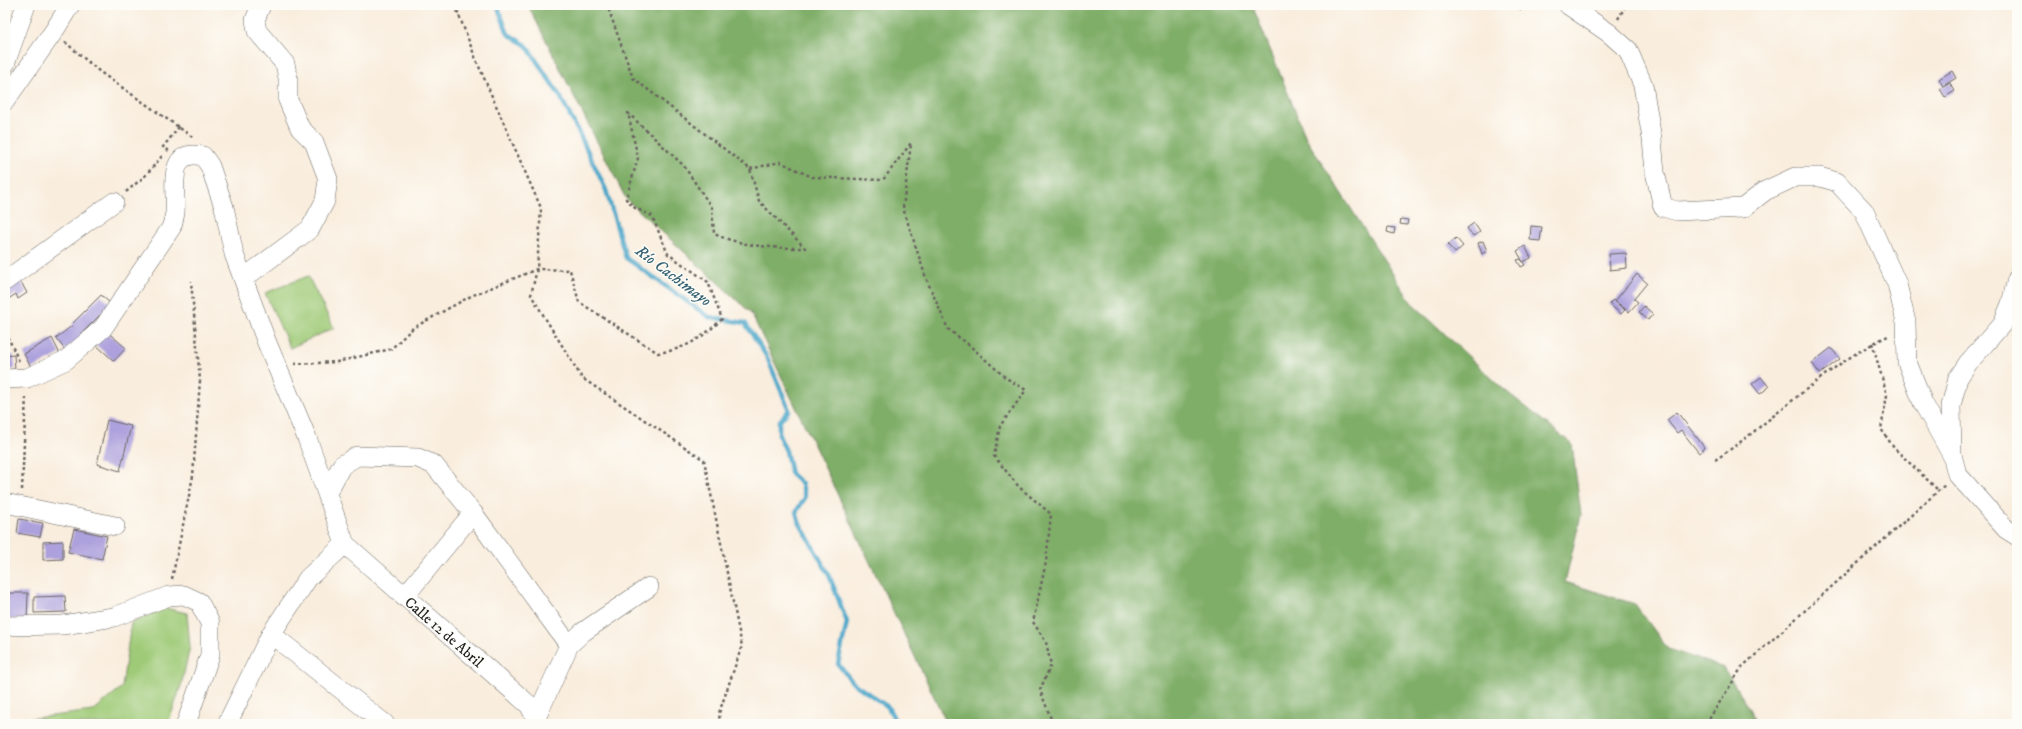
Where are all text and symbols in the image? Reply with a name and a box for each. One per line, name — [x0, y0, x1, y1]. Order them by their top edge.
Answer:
water label: Río Cachimayo — [631, 240, 715, 311]
street label: Calle 12 de Abril — [400, 593, 487, 672]

